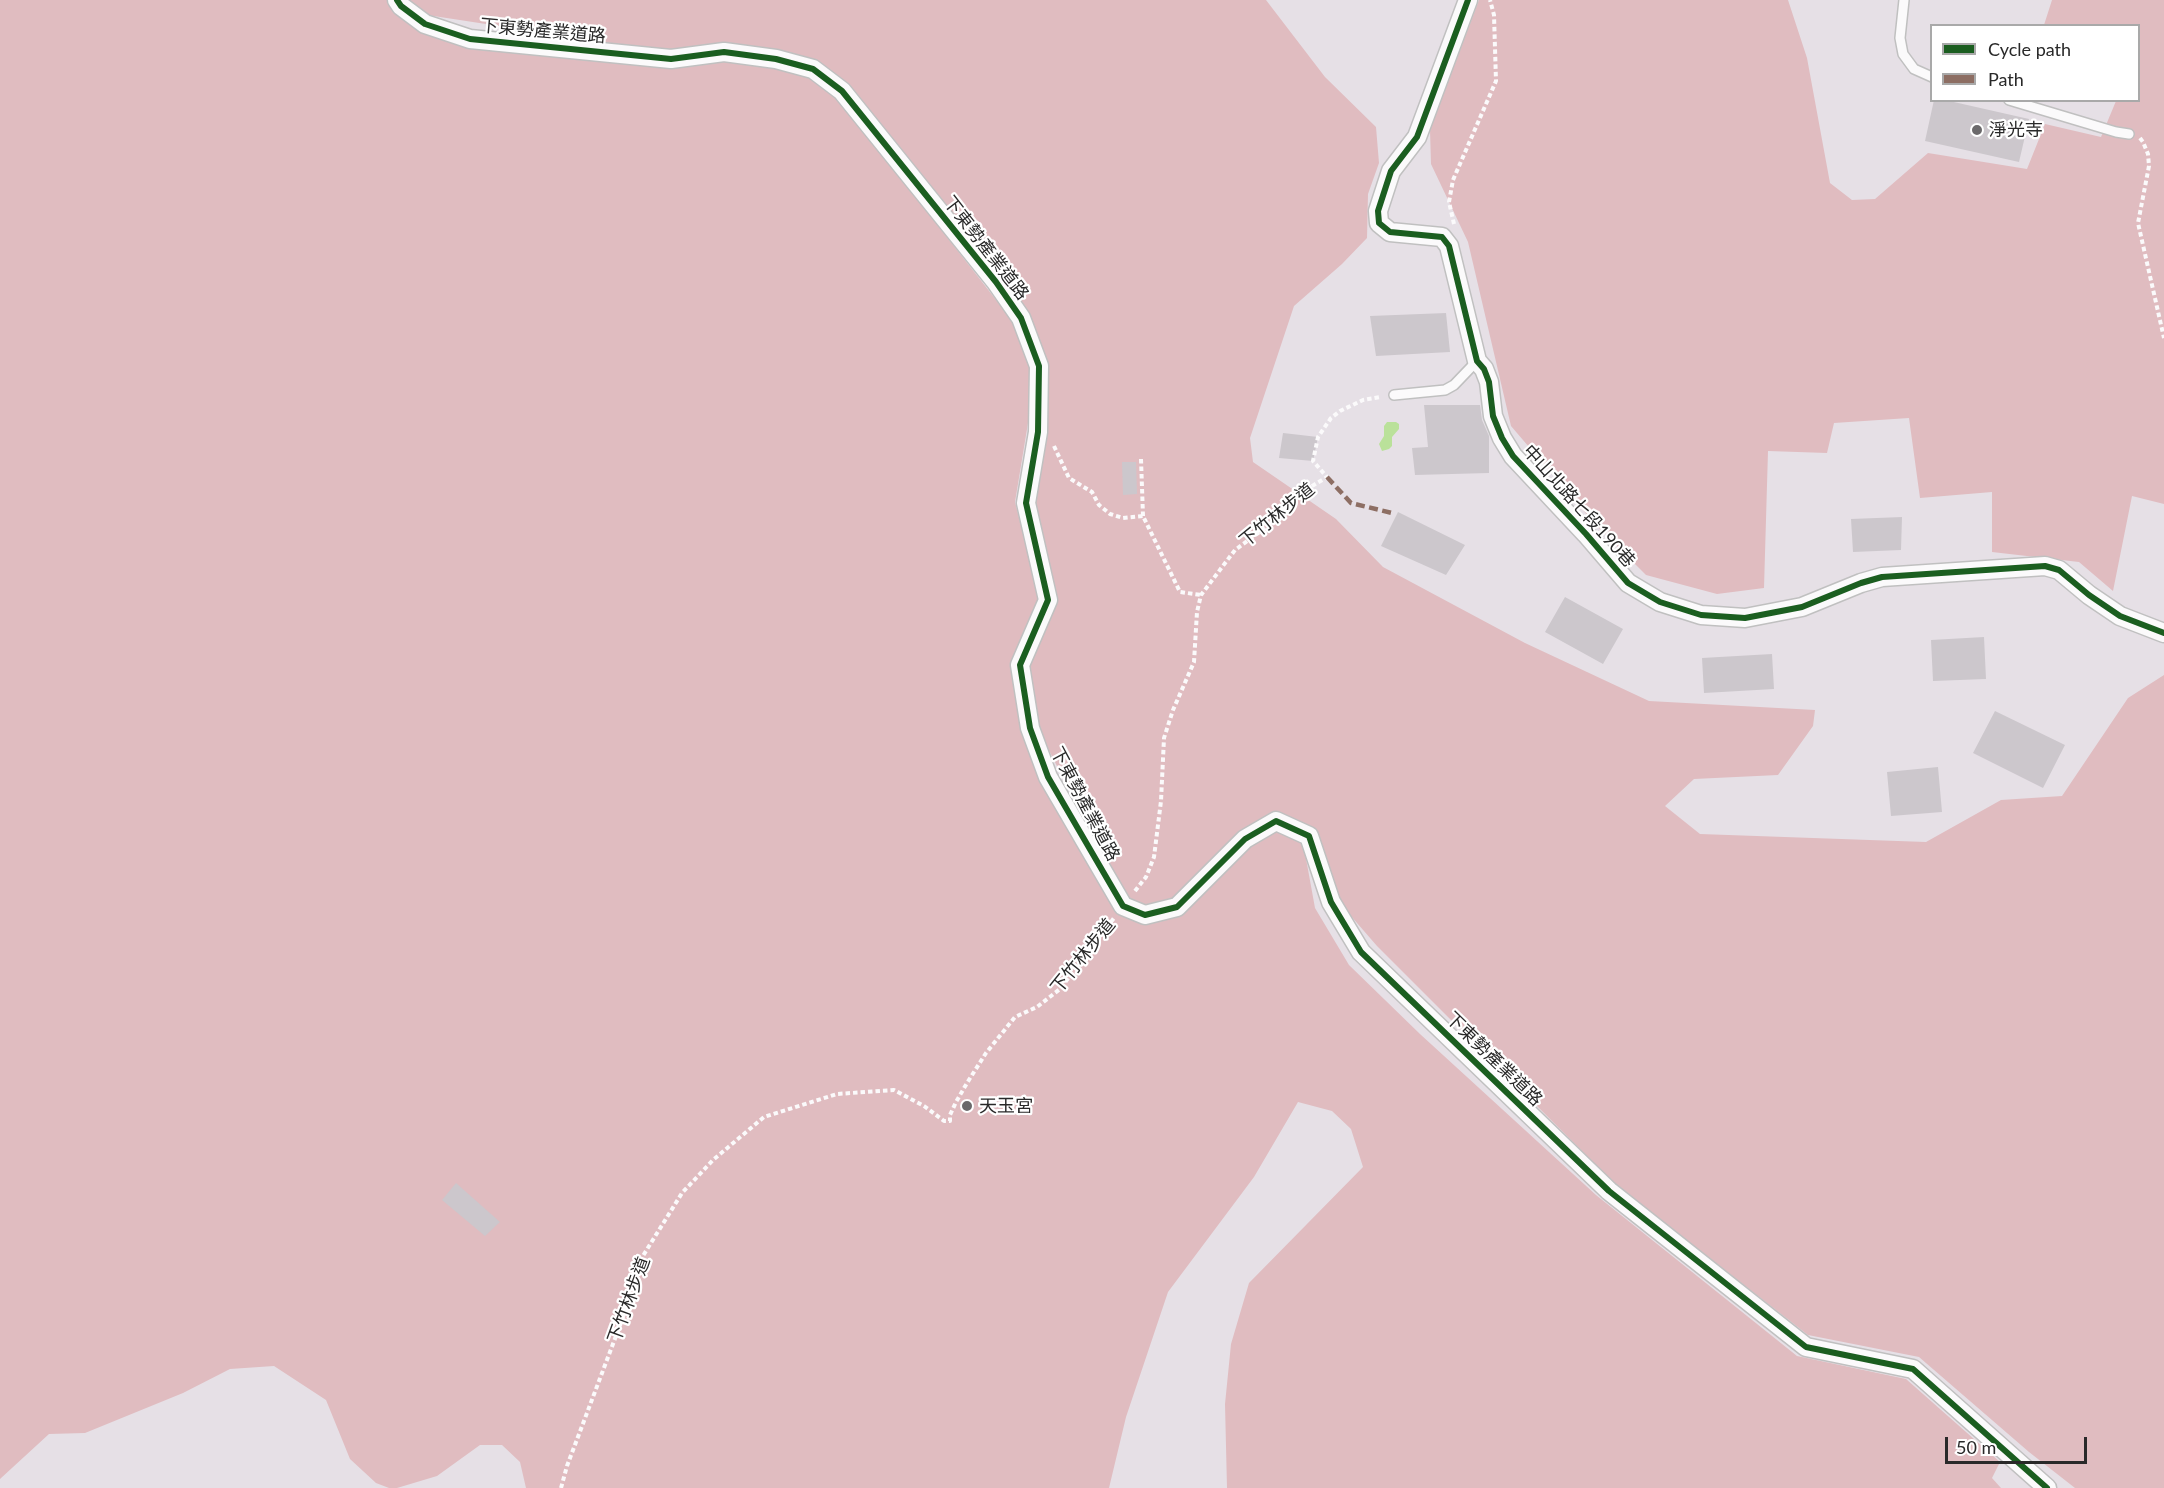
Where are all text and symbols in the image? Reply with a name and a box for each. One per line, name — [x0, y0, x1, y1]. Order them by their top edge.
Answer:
street label: 下東勢產業道路 — [479, 15, 607, 47]
legend — [1930, 24, 2140, 102]
text: Cycle path — [1988, 38, 2071, 60]
text: Path — [1988, 68, 2024, 90]
place label: 淨光寺 — [1989, 119, 2043, 141]
marker: 淨光寺 — [1970, 123, 1984, 137]
street label: 下東勢產業道路 — [939, 192, 1033, 304]
street label: 中山北路七段190巷 — [1518, 440, 1640, 572]
street label: 下竹林步道 — [1235, 478, 1319, 552]
street label: 下東勢產業道路 — [1046, 743, 1124, 865]
street label: 下竹林步道 — [1046, 914, 1120, 998]
street label: 下東勢產業道路 — [1441, 1007, 1547, 1111]
place label: 天玉宮 — [979, 1095, 1033, 1117]
marker: 天玉宮 — [960, 1099, 974, 1113]
street label: 下竹林步道 — [603, 1254, 655, 1346]
scale bar — [1948, 1425, 2090, 1463]
text: 50 m — [1956, 1436, 1996, 1458]

